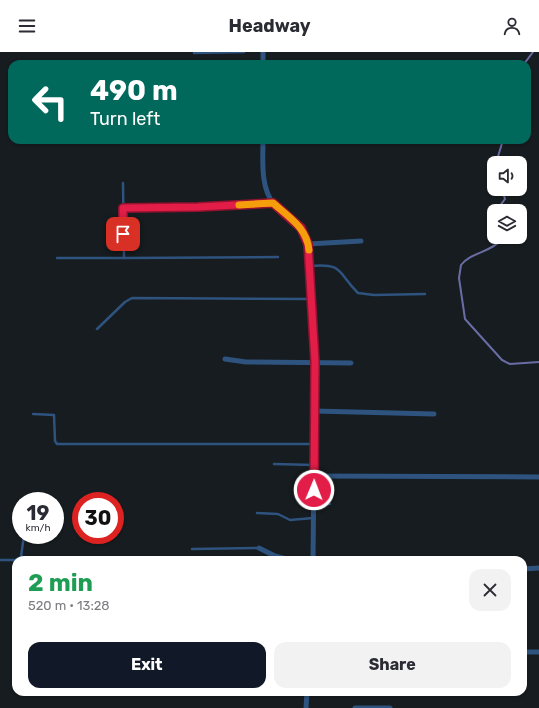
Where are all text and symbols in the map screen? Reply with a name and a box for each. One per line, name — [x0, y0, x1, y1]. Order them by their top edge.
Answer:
icon: menu — [16, 15, 38, 37]
text: Headway — [229, 15, 310, 37]
icon: person — [501, 15, 523, 37]
text: 490 m — [90, 74, 178, 107]
icon: left — [24, 76, 76, 128]
text: Turn left — [90, 108, 160, 130]
map controls — [487, 156, 527, 244]
button: sound — [487, 156, 527, 196]
button: layers — [487, 204, 527, 244]
pin — [106, 217, 140, 251]
icon: arrive — [112, 223, 134, 245]
position arrow — [293, 469, 335, 511]
speed limit sign: 30 — [72, 492, 124, 544]
text: 19 — [27, 501, 49, 525]
text: km/h — [26, 522, 50, 534]
text: 2 min — [28, 569, 93, 597]
button: close — [469, 569, 511, 611]
text: 520 m · 13:28 — [28, 598, 110, 613]
button: Exit — [28, 642, 266, 688]
button: Share — [274, 642, 511, 688]

